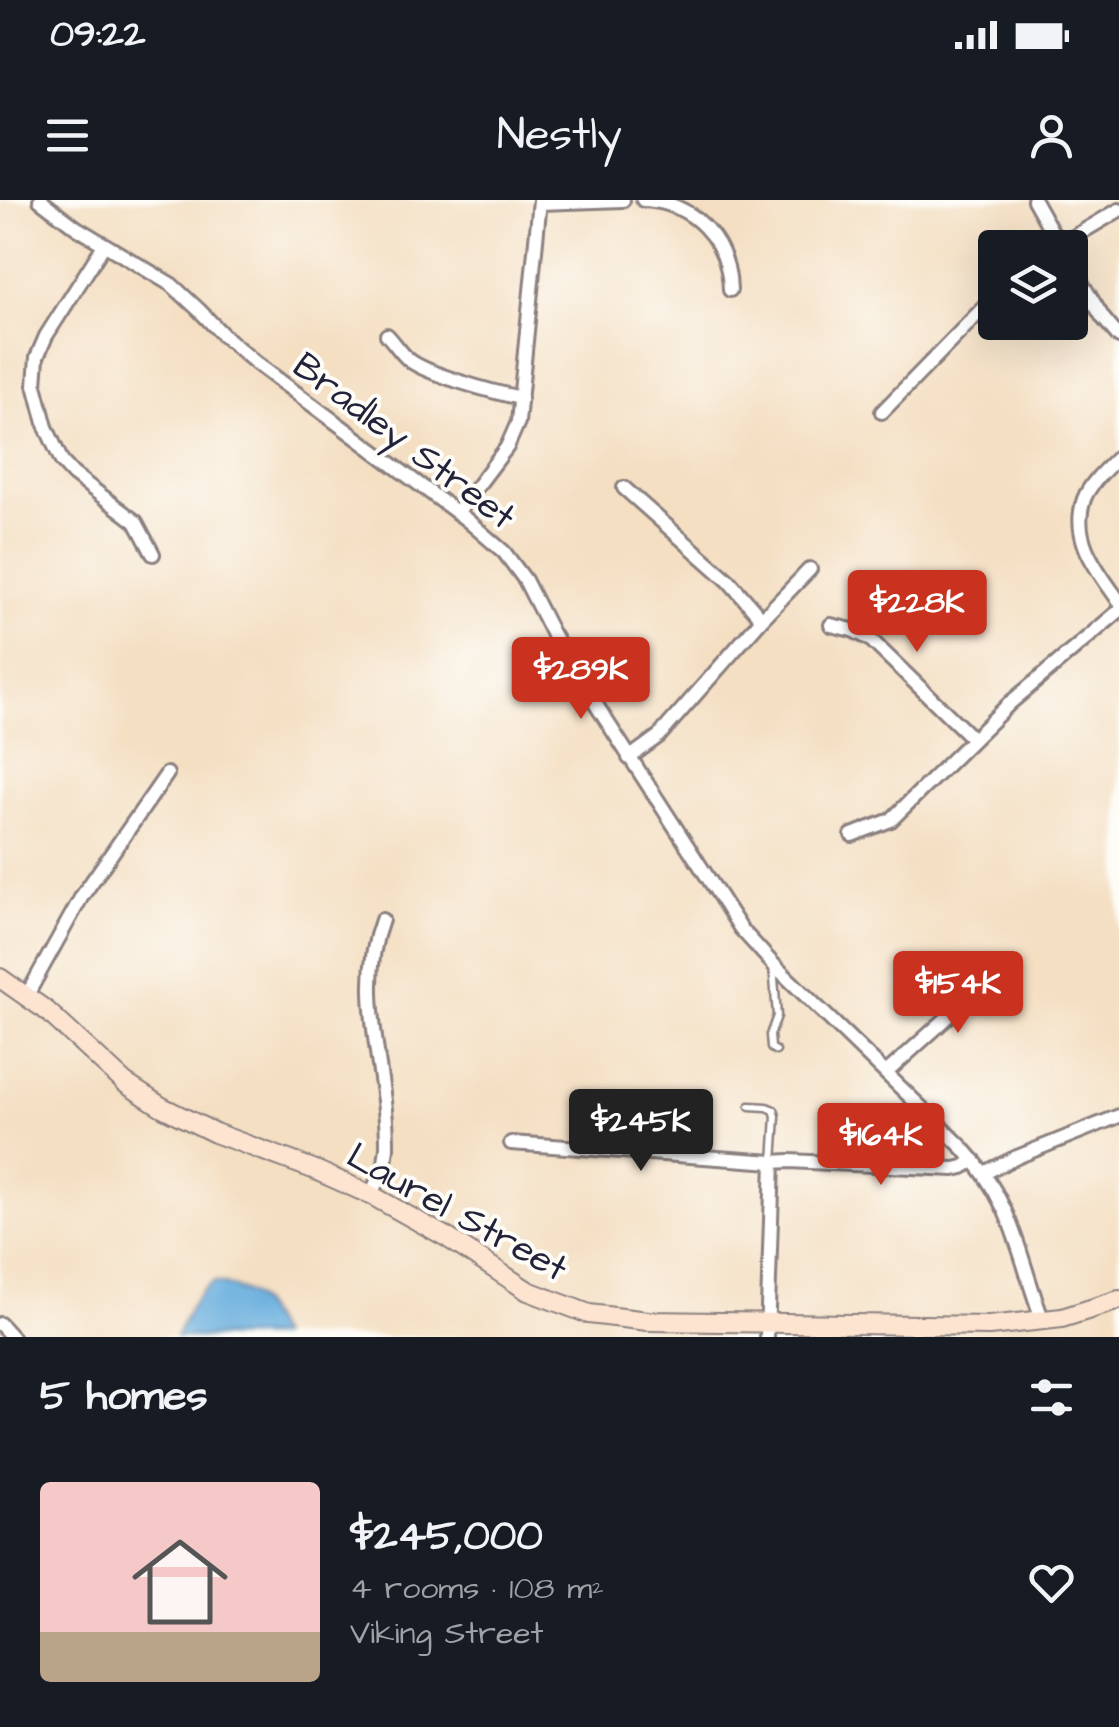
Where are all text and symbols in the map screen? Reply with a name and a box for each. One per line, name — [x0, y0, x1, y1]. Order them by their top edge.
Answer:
text: 09:22 — [50, 9, 145, 61]
text: Nestly — [497, 104, 622, 166]
icon: menu — [40, 108, 95, 163]
icon: person — [1024, 108, 1079, 163]
map controls — [978, 230, 1088, 340]
button: layers — [978, 230, 1088, 340]
street label: Bradley Street — [281, 341, 526, 543]
pin: $228K — [847, 570, 987, 655]
text: $228K — [870, 580, 964, 625]
pin: $289K — [511, 637, 651, 722]
text: $289K — [534, 647, 628, 692]
pin: $154K — [888, 951, 1028, 1036]
text: $154K — [915, 961, 1001, 1006]
pin: $245K — [571, 1089, 711, 1174]
text: $245K — [591, 1099, 691, 1144]
pin: $164K — [811, 1103, 951, 1188]
text: $164K — [839, 1113, 923, 1158]
street label: Laurel Street — [337, 1131, 577, 1295]
text: 5 homes — [40, 1368, 207, 1426]
icon: filters — [1024, 1370, 1079, 1425]
text: $245,000 — [350, 1508, 543, 1566]
icon: home — [120, 1522, 240, 1642]
icon: heart — [1024, 1555, 1079, 1610]
text: 4 rooms · 108 m² — [350, 1566, 604, 1611]
text: Viking Street — [350, 1611, 543, 1656]

